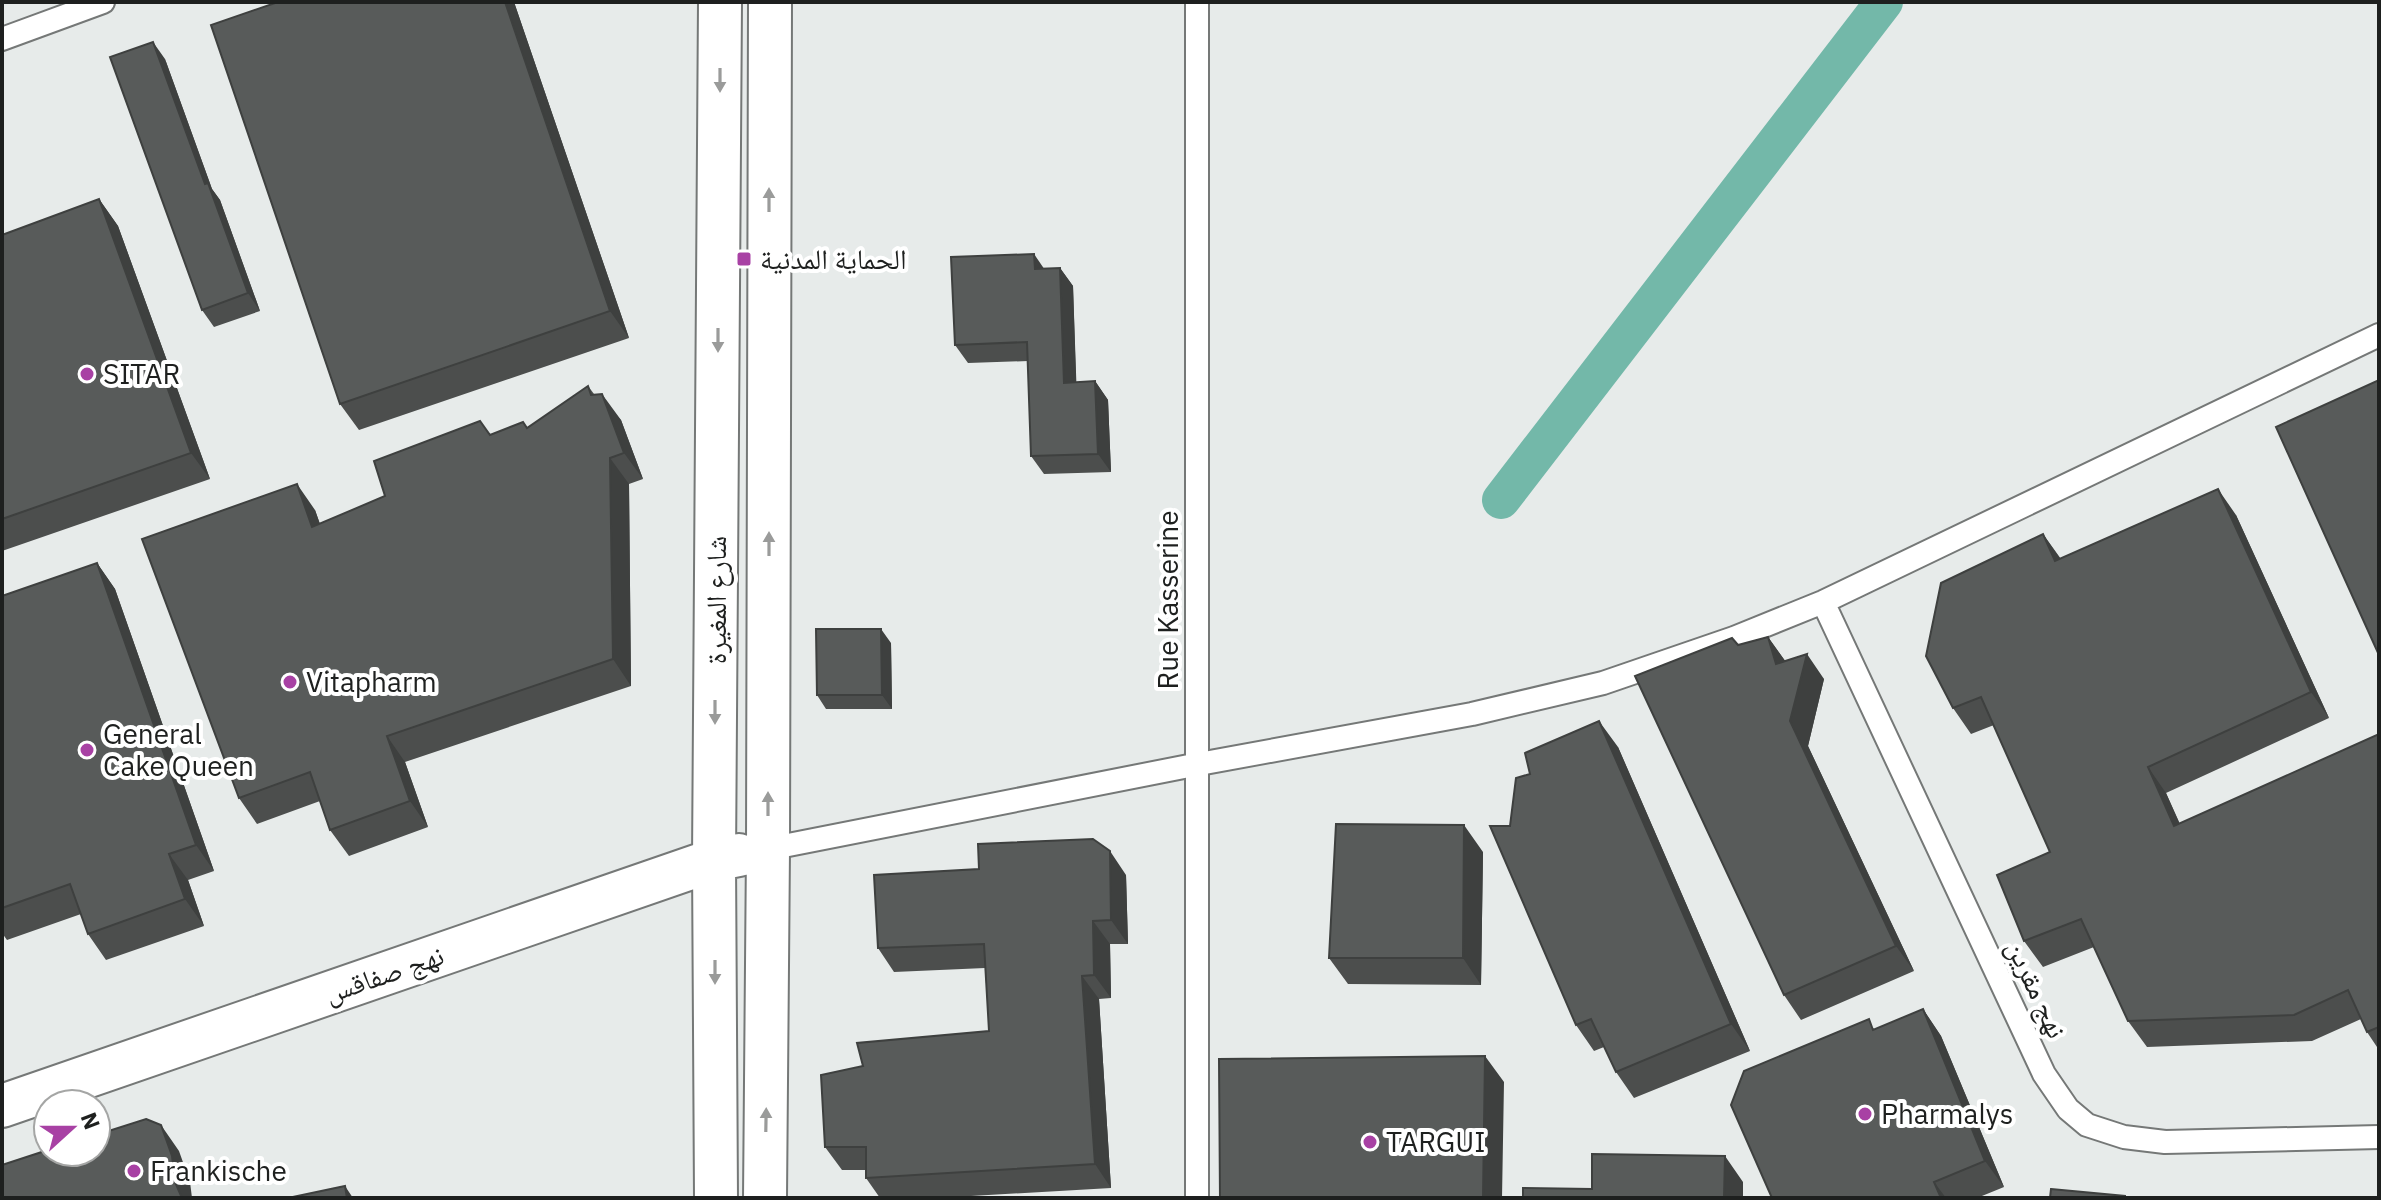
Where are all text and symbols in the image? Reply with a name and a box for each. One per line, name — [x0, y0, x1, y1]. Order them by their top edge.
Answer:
one-way arrow — [714, 68, 726, 93]
one-way arrow — [763, 187, 775, 212]
place label: الحماية المدنية — [760, 240, 907, 277]
marker: الحماية المدنية — [735, 250, 753, 268]
one-way arrow — [712, 328, 724, 353]
place label: SITAR — [103, 355, 180, 392]
marker: SITAR — [78, 365, 96, 383]
street label: Rue Kasserine — [1149, 510, 1186, 690]
one-way arrow — [763, 531, 775, 556]
street label: شارع المغيرة — [697, 536, 734, 664]
place label: Vitapharm — [306, 663, 437, 700]
marker: Vitapharm — [281, 673, 299, 691]
one-way arrow — [709, 700, 722, 725]
place label: General Cake Queen — [103, 715, 254, 784]
marker: General Cake Queen — [78, 741, 96, 759]
one-way arrow — [762, 791, 774, 816]
street label: نهج مقرين — [1999, 934, 2076, 1044]
street label: نهج صفاقس — [319, 936, 448, 1011]
one-way arrow — [709, 960, 721, 985]
north arrow — [32, 1088, 112, 1168]
place label: Pharmalys — [1881, 1095, 2013, 1132]
marker: Pharmalys — [1856, 1105, 1874, 1123]
one-way arrow — [760, 1107, 772, 1132]
text: N — [75, 1108, 108, 1133]
place label: TARGUI — [1386, 1123, 1485, 1160]
marker: TARGUI — [1361, 1133, 1379, 1151]
place label: Frankische — [150, 1152, 287, 1189]
marker: Frankische — [125, 1162, 143, 1180]

